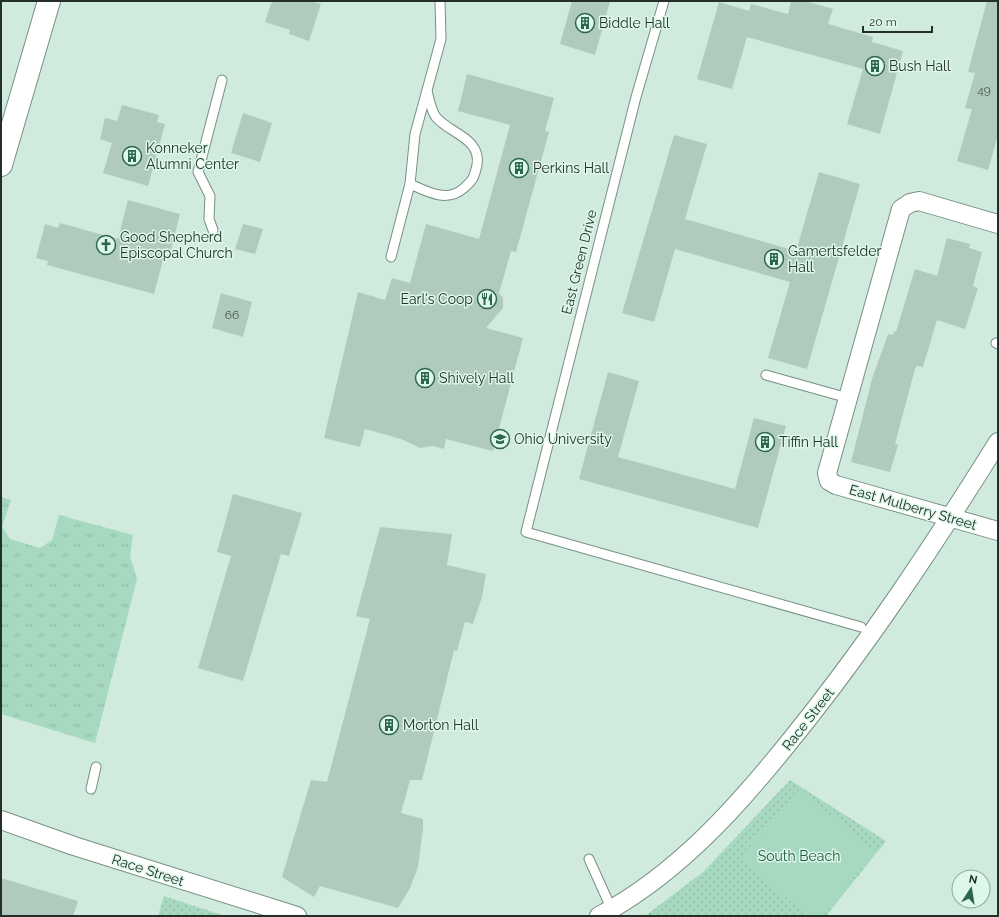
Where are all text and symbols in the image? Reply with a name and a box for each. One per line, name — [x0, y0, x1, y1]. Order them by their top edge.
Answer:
scale bar — [863, 8, 932, 34]
building icon: Biddle Hall — [574, 12, 596, 34]
place label: Biddle Hall — [599, 15, 670, 31]
text: 20 m — [869, 15, 897, 29]
building icon: Bush Hall — [864, 55, 886, 77]
place label: Bush Hall — [889, 58, 951, 74]
house number: 49 — [977, 83, 991, 97]
place label: Konneker Alumni Center — [146, 140, 239, 172]
building icon: Konneker Alumni Center — [121, 145, 143, 167]
building icon: Perkins Hall — [508, 157, 530, 179]
place label: Perkins Hall — [533, 160, 609, 176]
street label: East Green Drive — [558, 208, 600, 316]
place label: Good Shepherd Episcopal Church — [120, 229, 233, 261]
church icon: Good Shepherd Episcopal Church — [95, 234, 117, 256]
place label: Gamertsfelder Hall — [788, 243, 881, 275]
building icon: Gamertsfelder Hall — [763, 248, 785, 270]
restaurant icon: Earl's Coop — [476, 288, 498, 310]
place label: Earl's Coop — [400, 291, 473, 307]
house number: 66 — [225, 308, 239, 322]
building icon: Shively Hall — [414, 367, 436, 389]
place label: Shively Hall — [439, 370, 514, 386]
school or university icon: Ohio University — [489, 428, 511, 450]
place label: Ohio University — [514, 431, 612, 447]
building icon: Tiffin Hall — [754, 431, 776, 453]
place label: Tiffin Hall — [779, 434, 838, 450]
street label: East Mulberry Street — [847, 481, 979, 533]
street label: Race Street — [779, 684, 838, 753]
building icon: Morton Hall — [378, 714, 400, 736]
place label: Morton Hall — [403, 717, 479, 733]
park label: South Beach — [758, 848, 840, 864]
street label: Race Street — [110, 851, 186, 889]
north arrow — [951, 869, 991, 909]
text: N — [968, 872, 978, 887]

